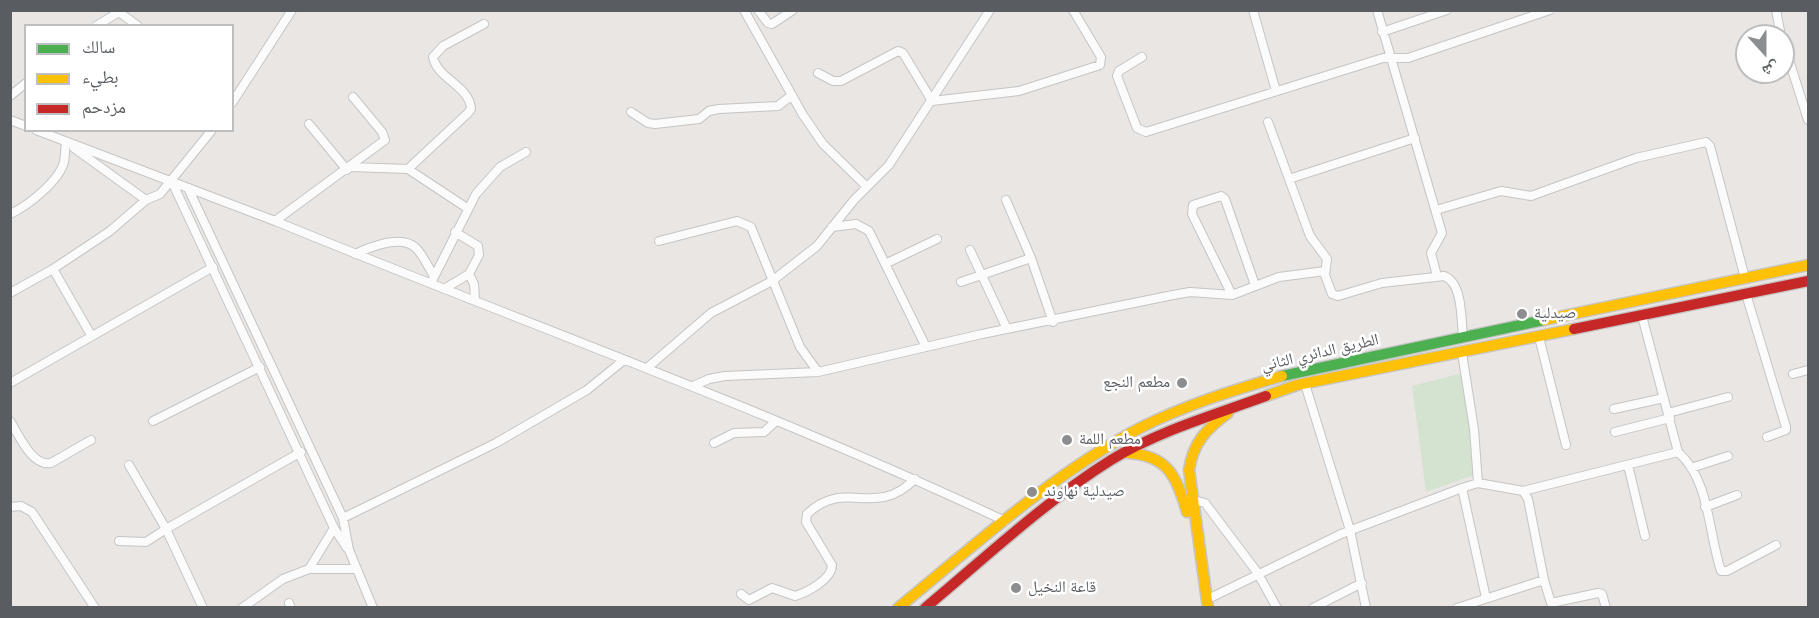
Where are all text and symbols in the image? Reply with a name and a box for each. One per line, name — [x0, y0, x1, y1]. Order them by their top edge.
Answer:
legend — [24, 24, 234, 132]
north arrow — [1735, 24, 1795, 84]
text: سالك — [82, 37, 115, 57]
text: ش — [1760, 58, 1782, 80]
text: بطيء — [82, 67, 119, 87]
text: مزدحم — [82, 97, 126, 117]
place label: صيدلية — [1534, 304, 1576, 324]
marker: صيدلية — [1515, 307, 1529, 321]
street label: الطريق الدائري الثاني — [1259, 330, 1381, 376]
place label: مطعم النجع — [1103, 373, 1170, 393]
marker: مطعم النجع — [1175, 376, 1189, 390]
place label: مطعم اللمة — [1079, 430, 1141, 450]
marker: مطعم اللمة — [1060, 433, 1074, 447]
place label: صيدلية نهاوند — [1044, 482, 1125, 502]
marker: صيدلية نهاوند — [1025, 485, 1039, 499]
place label: قاعة النخيل — [1028, 578, 1096, 598]
marker: قاعة النخيل — [1009, 581, 1023, 595]

